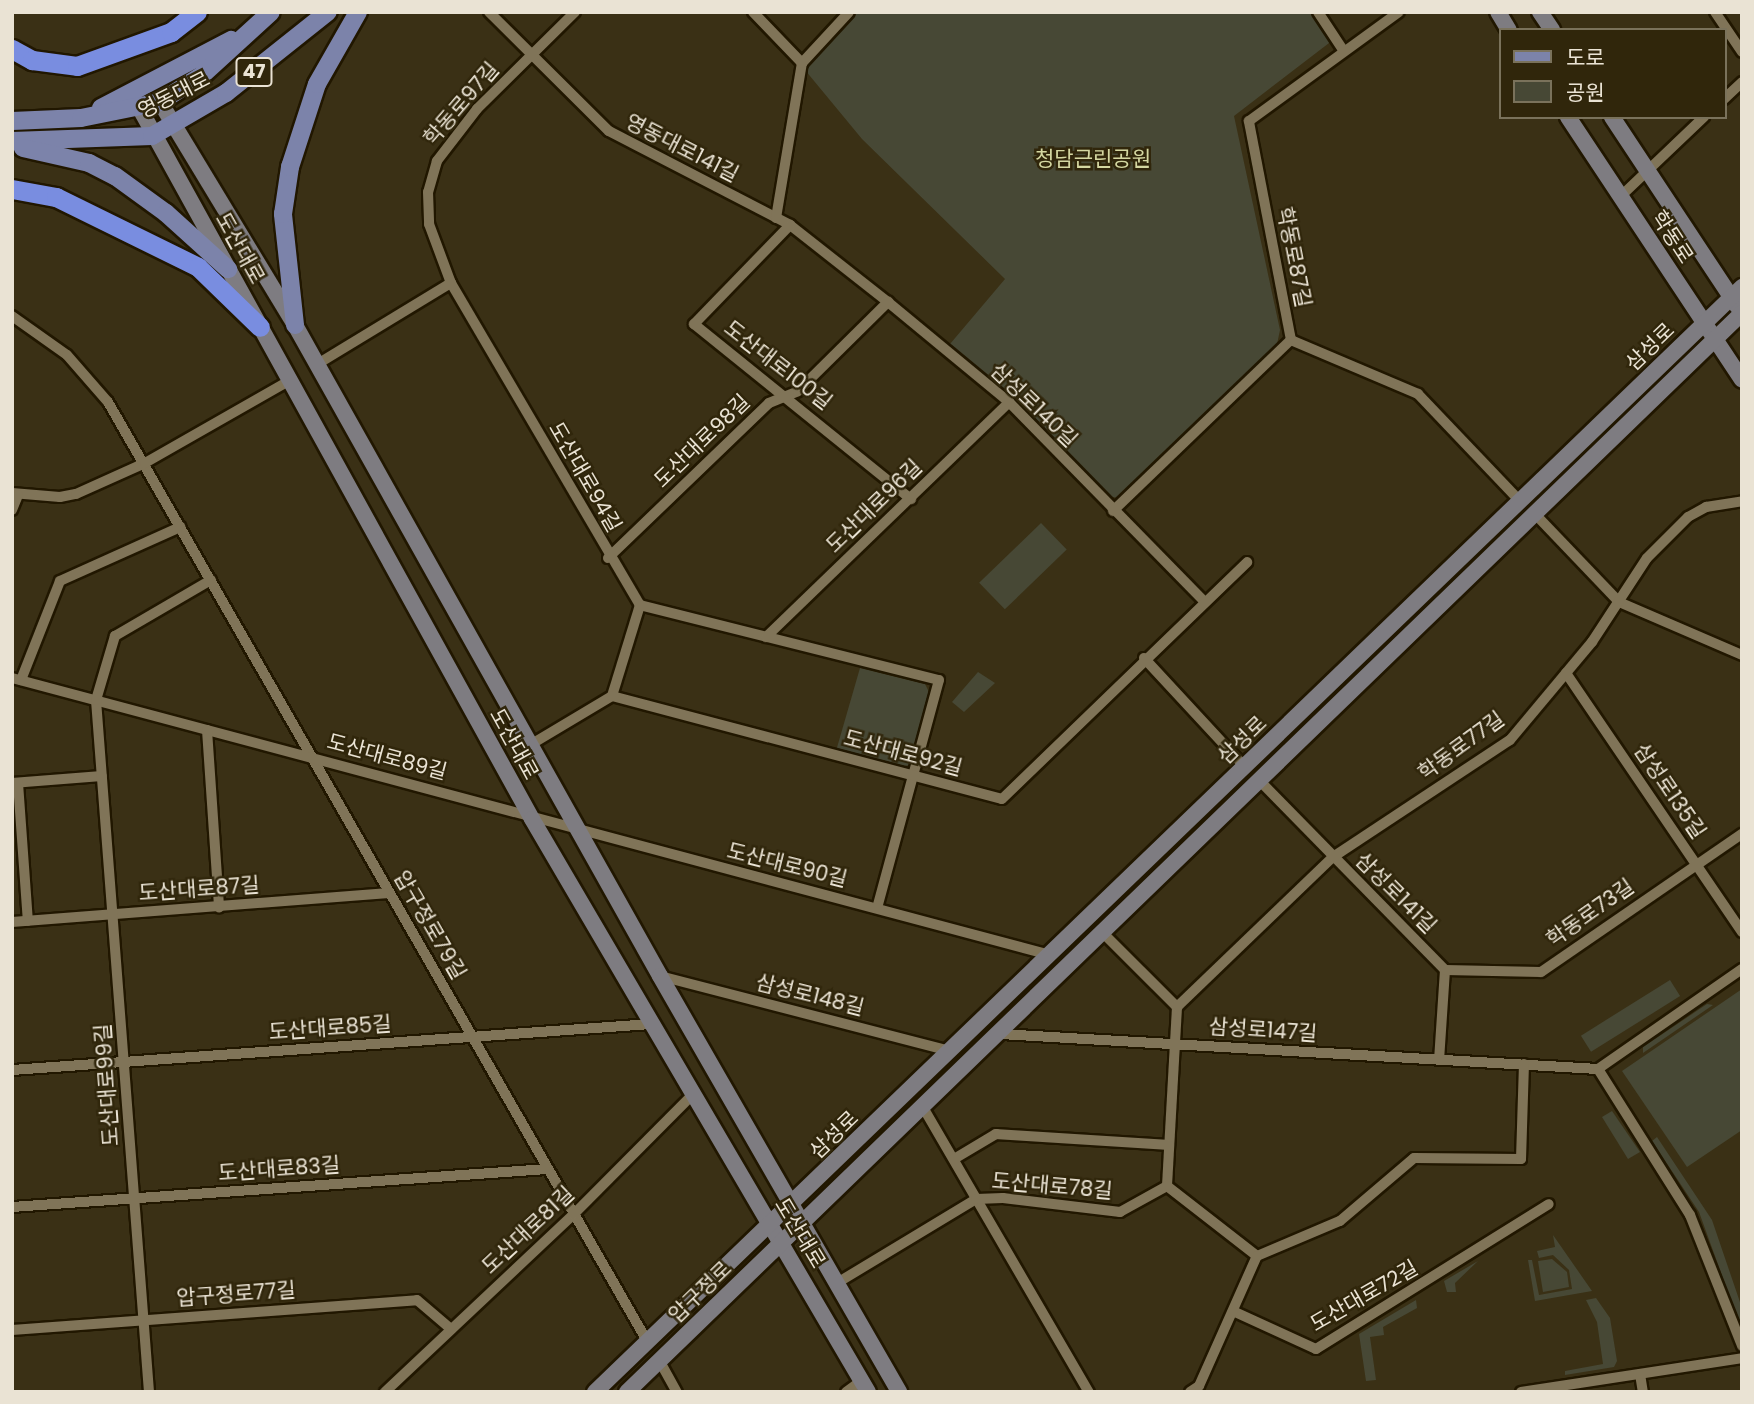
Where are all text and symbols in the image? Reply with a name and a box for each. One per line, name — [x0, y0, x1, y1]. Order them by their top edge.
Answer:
legend — [1498, 28, 1726, 119]
text: 도로 — [1566, 43, 1605, 72]
road number: 47 — [235, 57, 273, 88]
street label: 학동로97길 — [418, 57, 504, 151]
street label: 영동대로 — [134, 66, 214, 124]
text: 공원 — [1566, 78, 1605, 107]
street label: 영동대로141길 — [621, 109, 743, 187]
park label: 청담근린공원 — [1035, 146, 1151, 172]
street label: 학동로87길 — [1272, 205, 1316, 309]
street label: 학동로 — [1646, 206, 1698, 268]
street label: 도산대로 — [210, 208, 270, 288]
street label: 도산대로100길 — [719, 315, 837, 415]
street label: 삼성로 — [1620, 318, 1680, 376]
street label: 삼성로140길 — [986, 358, 1082, 452]
street label: 도산대로98길 — [649, 389, 755, 493]
street label: 도산대로94길 — [543, 417, 627, 537]
street label: 도산대로96길 — [821, 454, 927, 558]
street label: 도산대로 — [484, 704, 544, 784]
street label: 학동로77길 — [1413, 706, 1509, 786]
street label: 삼성로 — [1212, 711, 1272, 769]
street label: 도산대로92길 — [841, 725, 965, 781]
street label: 도산대로89길 — [324, 729, 450, 785]
street label: 삼성로135길 — [1629, 739, 1711, 843]
street label: 도산대로90길 — [724, 838, 850, 892]
street label: 삼성로141길 — [1350, 847, 1442, 939]
street label: 압구정로79길 — [389, 866, 471, 984]
street label: 도산대로87길 — [138, 872, 260, 906]
street label: 학동로73길 — [1541, 874, 1639, 952]
street label: 삼성로148길 — [753, 969, 867, 1021]
street label: 도산대로85길 — [268, 1011, 392, 1045]
street label: 삼성로147길 — [1208, 1014, 1318, 1046]
street label: 도산대로99길 — [90, 1023, 124, 1147]
street label: 삼성로 — [804, 1106, 864, 1164]
street label: 도산대로83길 — [217, 1152, 341, 1186]
street label: 도산대로78길 — [990, 1168, 1114, 1204]
street label: 도산대로81길 — [477, 1181, 579, 1279]
street label: 도산대로 — [769, 1193, 831, 1273]
street label: 도산대로72길 — [1306, 1255, 1422, 1337]
street label: 압구정로 — [663, 1256, 737, 1328]
street label: 압구정로77길 — [176, 1277, 296, 1311]

